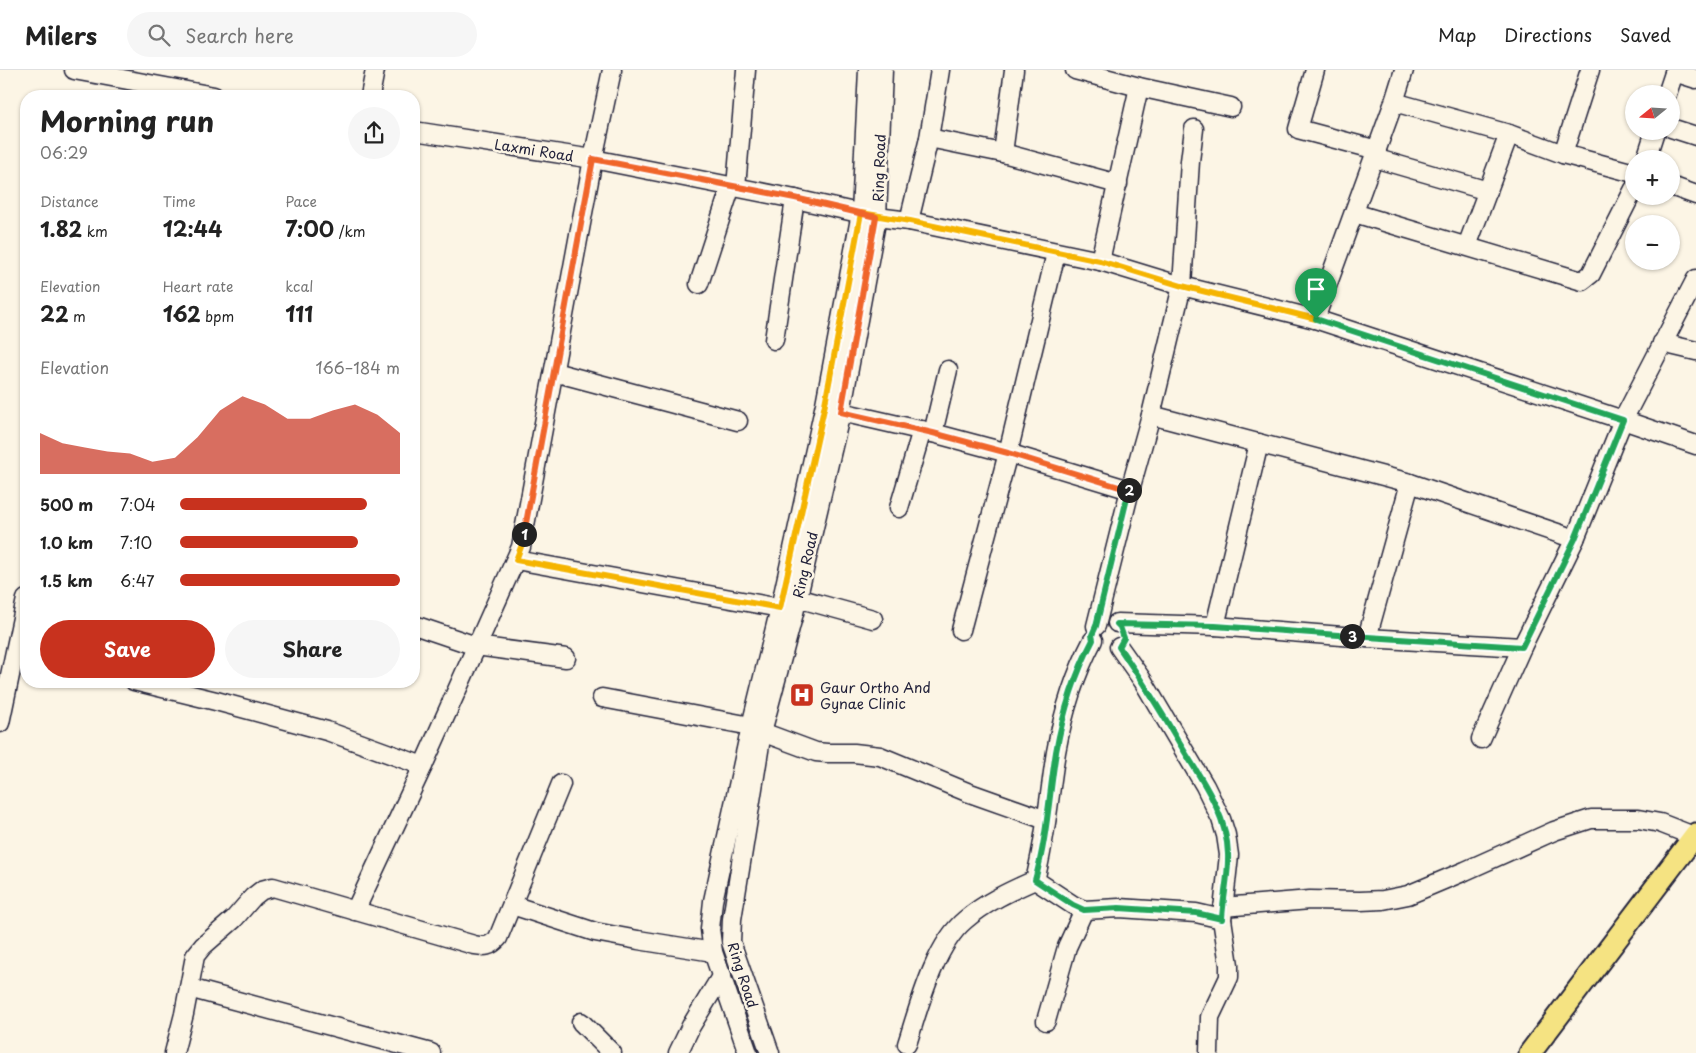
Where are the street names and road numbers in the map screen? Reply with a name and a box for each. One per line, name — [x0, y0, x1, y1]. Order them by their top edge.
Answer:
street label: Laxmi Road — [493, 133, 575, 167]
street label: Ring Road — [867, 134, 891, 202]
street label: Ring Road — [787, 530, 823, 600]
street label: Ring Road — [723, 939, 763, 1011]

